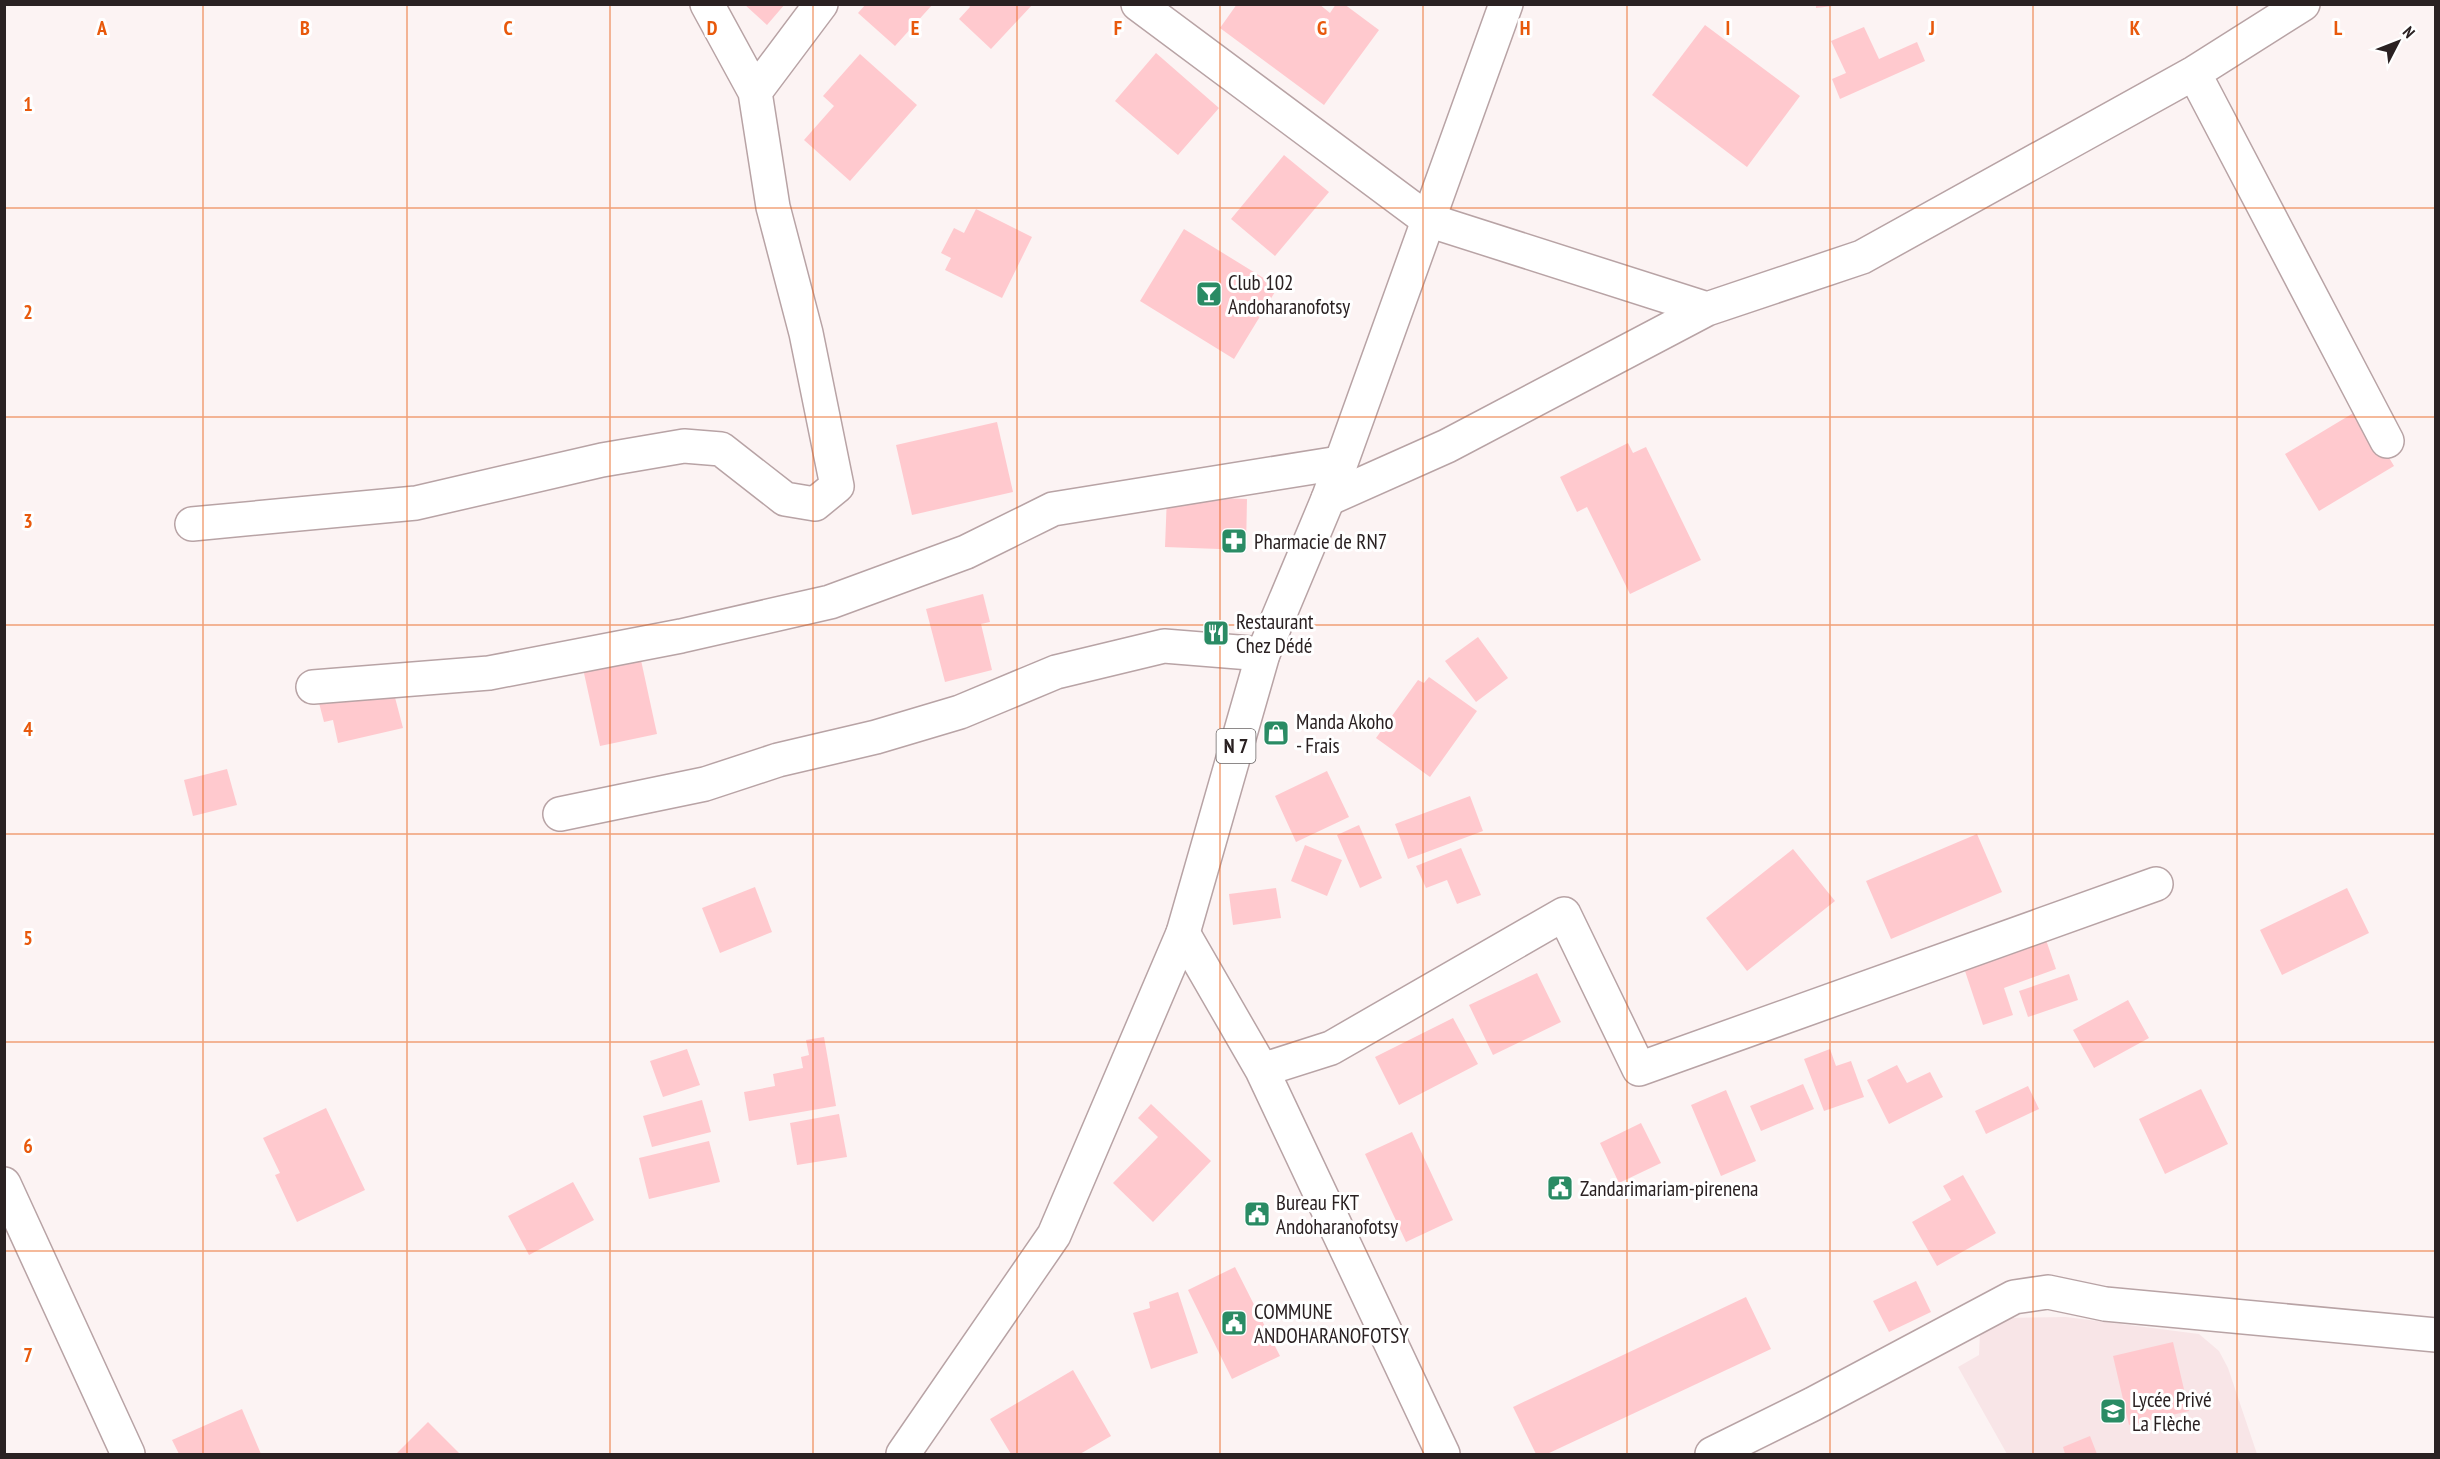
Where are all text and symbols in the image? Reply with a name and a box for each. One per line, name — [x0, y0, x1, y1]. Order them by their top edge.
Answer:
north arrow — [2368, 12, 2428, 72]
text: A — [96, 15, 108, 41]
text: B — [300, 15, 310, 41]
text: C — [503, 15, 513, 41]
text: D — [707, 15, 718, 41]
text: E — [911, 15, 919, 41]
text: F — [1114, 15, 1122, 41]
text: G — [1317, 15, 1327, 41]
text: H — [1520, 15, 1530, 41]
text: I — [1726, 15, 1730, 41]
text: J — [1928, 15, 1935, 41]
text: K — [2130, 15, 2141, 41]
text: L — [2334, 15, 2343, 41]
text: N — [2399, 22, 2419, 42]
text: 1 — [23, 91, 33, 117]
place label: Club 102 Andoharanofotsy — [1228, 269, 1350, 320]
bar icon: Club 102 Andoharanofotsy — [1194, 279, 1224, 309]
text: 2 — [23, 299, 33, 325]
text: 3 — [23, 508, 33, 534]
pharmacy icon: Pharmacie de RN7 — [1219, 526, 1249, 556]
place label: Pharmacie de RN7 — [1254, 528, 1387, 555]
place label: Restaurant Chez Dédé — [1236, 608, 1314, 659]
restaurant icon: Restaurant Chez Dédé — [1201, 618, 1231, 648]
place label: Manda Akoho - Frais — [1296, 708, 1394, 759]
text: 4 — [23, 716, 33, 742]
shop icon: Manda Akoho - Frais — [1261, 718, 1291, 748]
road number: N 7 — [1216, 729, 1256, 763]
text: 5 — [23, 925, 33, 951]
text: 6 — [23, 1133, 33, 1159]
public building icon: Zandarimariam-pirenena — [1545, 1173, 1575, 1203]
place label: Zandarimariam-pirenena — [1580, 1175, 1759, 1202]
place label: Bureau FKT Andoharanofotsy — [1276, 1189, 1398, 1240]
public building icon: Bureau FKT Andoharanofotsy — [1242, 1199, 1272, 1229]
place label: COMMUNE ANDOHARANOFOTSY — [1254, 1298, 1409, 1349]
public building icon: COMMUNE ANDOHARANOFOTSY — [1219, 1308, 1249, 1338]
text: 7 — [23, 1342, 33, 1368]
place label: Lycée Privé La Flèche — [2132, 1386, 2212, 1437]
school or university icon: Lycée Privé La Flèche — [2098, 1396, 2128, 1426]

